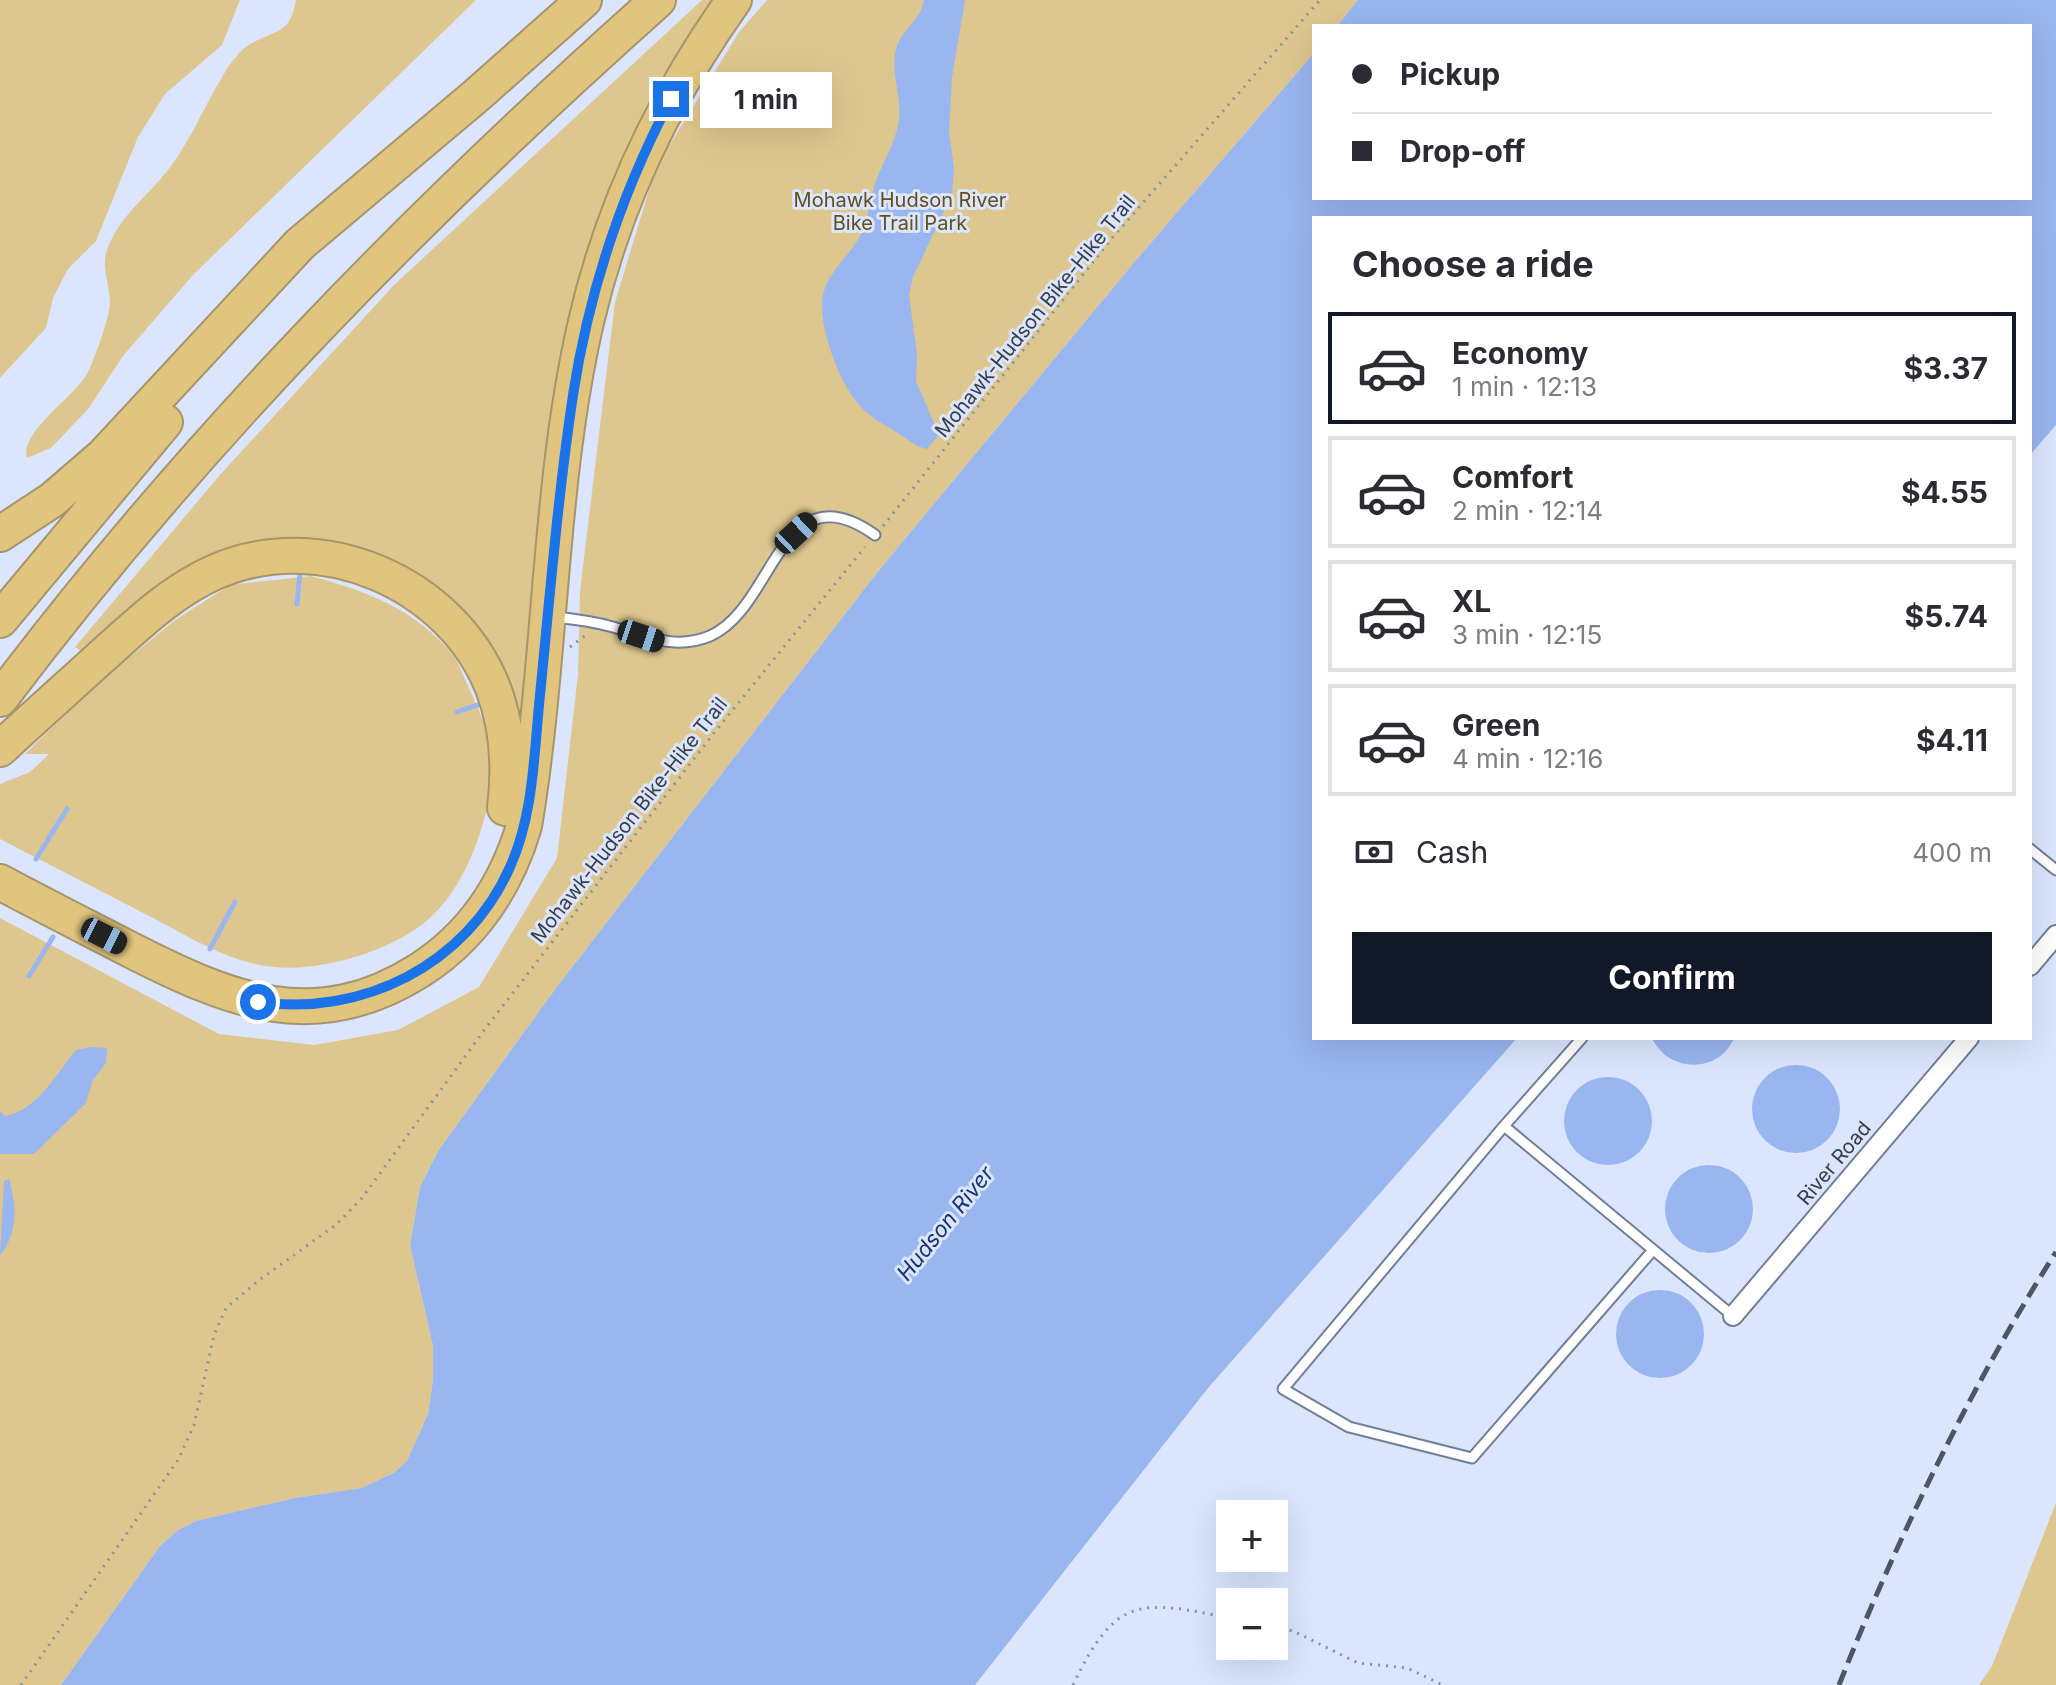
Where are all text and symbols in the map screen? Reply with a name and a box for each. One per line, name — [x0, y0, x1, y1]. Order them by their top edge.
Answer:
text: Pickup — [1400, 56, 1500, 92]
callout: 1 min — [699, 71, 831, 127]
route end — [653, 81, 689, 117]
text: 1 min — [734, 84, 798, 115]
text: Drop-off — [1400, 133, 1526, 169]
park label: Mohawk Hudson River Bike Trail Park — [794, 188, 1007, 235]
street label: Mohawk-Hudson Bike-Hike Trail — [930, 190, 1140, 442]
text: Choose a ride — [1352, 242, 1594, 286]
icon: car — [1356, 332, 1428, 404]
text: Economy — [1452, 335, 1588, 371]
text: $3.37 — [1903, 350, 1988, 386]
text: 1 min · 12:13 — [1452, 371, 1597, 402]
icon: car — [1356, 456, 1428, 528]
text: Comfort — [1452, 459, 1573, 495]
text: $4.55 — [1901, 474, 1988, 510]
text: 2 min · 12:14 — [1452, 495, 1603, 526]
car — [770, 508, 822, 558]
icon: car — [1356, 580, 1428, 652]
text: XL — [1452, 583, 1491, 619]
text: $5.74 — [1905, 598, 1988, 634]
car — [614, 617, 668, 655]
text: 3 min · 12:15 — [1452, 619, 1602, 650]
street label: Mohawk-Hudson Bike-Hike Trail — [526, 693, 732, 947]
icon: car — [1356, 704, 1428, 776]
text: Green — [1452, 707, 1540, 743]
text: $4.11 — [1916, 722, 1988, 758]
text: 4 min · 12:16 — [1452, 743, 1603, 774]
icon: cash — [1352, 830, 1396, 874]
text: Cash — [1416, 834, 1488, 870]
text: 400 m — [1912, 837, 1992, 868]
car — [77, 914, 131, 958]
button: Confirm — [1352, 932, 1992, 1024]
route start — [240, 984, 276, 1020]
street label: River Road — [1792, 1116, 1876, 1210]
water label: Hudson River — [891, 1160, 999, 1285]
map controls — [1216, 1500, 1288, 1660]
button: + — [1216, 1500, 1288, 1572]
button: − — [1216, 1588, 1288, 1660]

